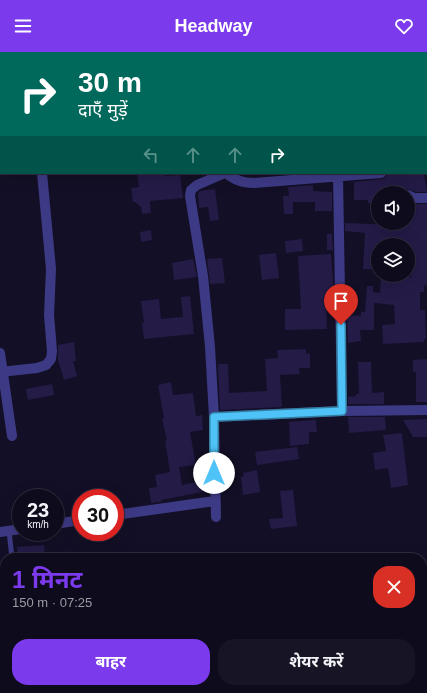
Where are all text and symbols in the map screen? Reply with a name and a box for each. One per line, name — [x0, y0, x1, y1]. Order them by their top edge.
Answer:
icon: menu — [12, 15, 34, 37]
icon: heart — [393, 15, 415, 37]
text: Headway — [174, 16, 253, 36]
text: 30 m — [78, 67, 142, 98]
icon: right — [12, 68, 64, 120]
text: दाएँ मुड़ें — [78, 100, 128, 120]
icon: left — [140, 144, 162, 166]
icon: ahead — [182, 144, 204, 166]
icon: ahead — [224, 144, 246, 166]
icon: right — [266, 144, 288, 166]
map controls — [371, 186, 415, 282]
button: sound — [371, 186, 415, 230]
button: layers — [371, 238, 415, 282]
pin — [324, 284, 358, 325]
icon: arrive — [330, 290, 352, 312]
position arrow — [193, 452, 235, 494]
speed limit sign: 30 — [72, 489, 124, 541]
text: 23 — [27, 499, 49, 521]
text: km/h — [27, 519, 49, 530]
text: 1 मिनट — [12, 566, 82, 593]
button: close — [373, 566, 415, 608]
text: 150 m · 07:25 — [12, 595, 92, 610]
button: बाहर — [12, 639, 210, 685]
button: शेयर करें — [218, 639, 415, 685]

